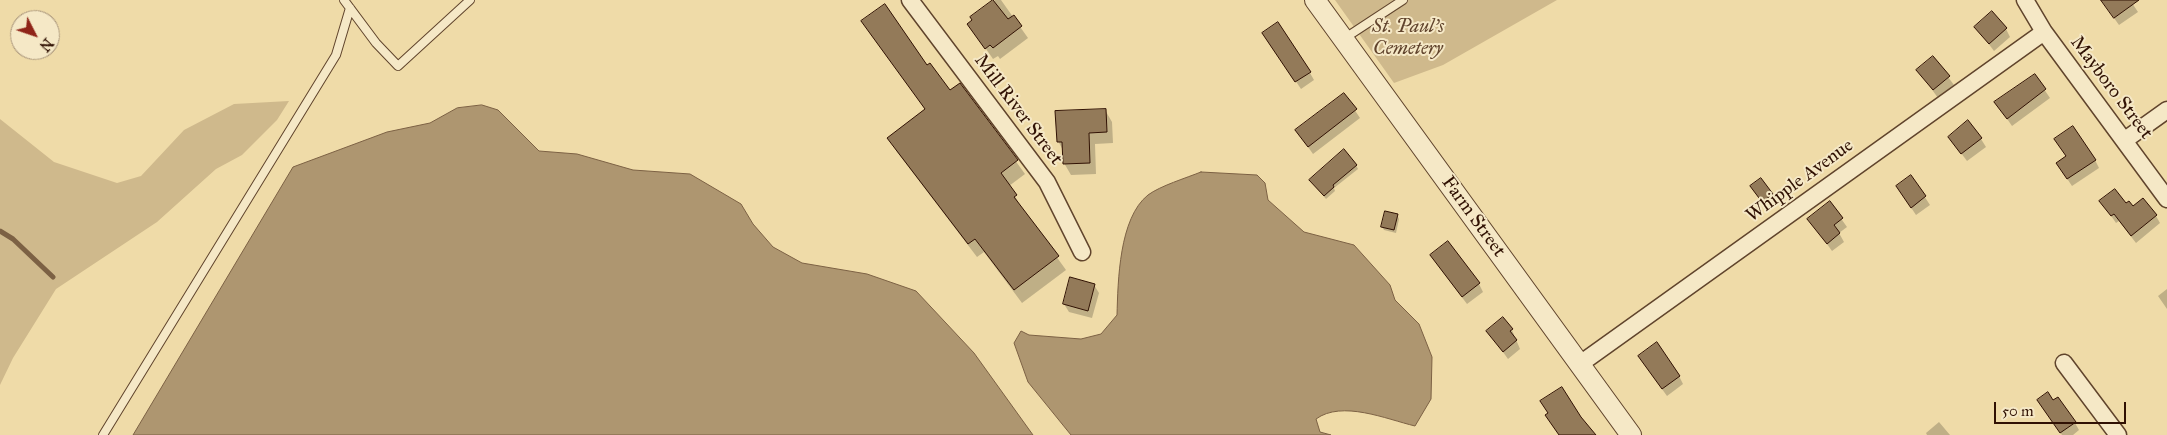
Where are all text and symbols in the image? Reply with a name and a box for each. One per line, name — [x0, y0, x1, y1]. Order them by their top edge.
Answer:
north arrow — [10, 10, 60, 60]
park label: St. Paul's Cemetery — [1372, 16, 1444, 60]
street label: Mayboro Street — [2065, 32, 2157, 144]
text: N — [36, 34, 56, 55]
street label: Mill River Street — [969, 50, 1067, 170]
street label: Whipple Avenue — [1742, 134, 1858, 228]
street label: Farm Street — [1436, 172, 1510, 262]
scale bar — [1997, 392, 2130, 424]
text: 50 m — [2002, 402, 2034, 420]

